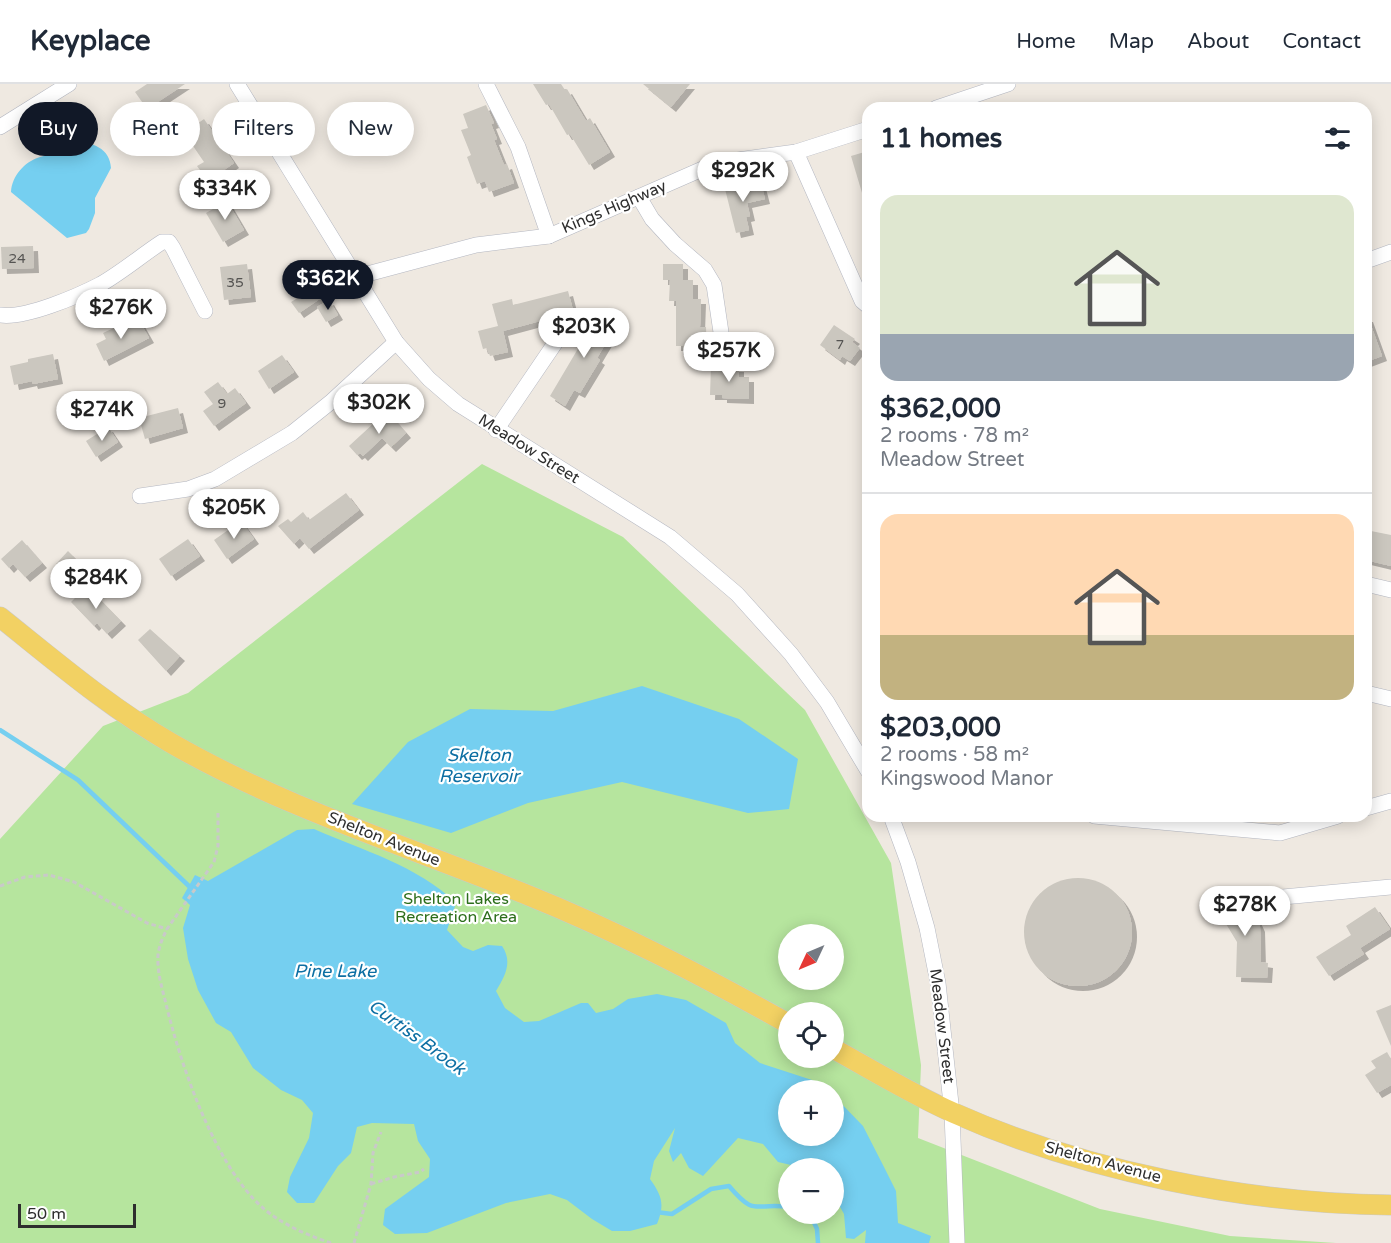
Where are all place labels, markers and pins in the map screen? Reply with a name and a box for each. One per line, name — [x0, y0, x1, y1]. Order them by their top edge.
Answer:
pin: $292K — [701, 152, 785, 203]
pin: $334K — [183, 170, 267, 221]
pin: $362K — [286, 260, 370, 311]
pin: $276K — [79, 289, 163, 340]
pin: $203K — [542, 308, 626, 359]
pin: $257K — [687, 332, 771, 383]
pin: $302K — [337, 384, 421, 435]
pin: $274K — [60, 391, 144, 442]
pin: $205K — [192, 489, 276, 540]
pin: $284K — [54, 559, 138, 610]
pin: $278K — [1203, 886, 1287, 937]

